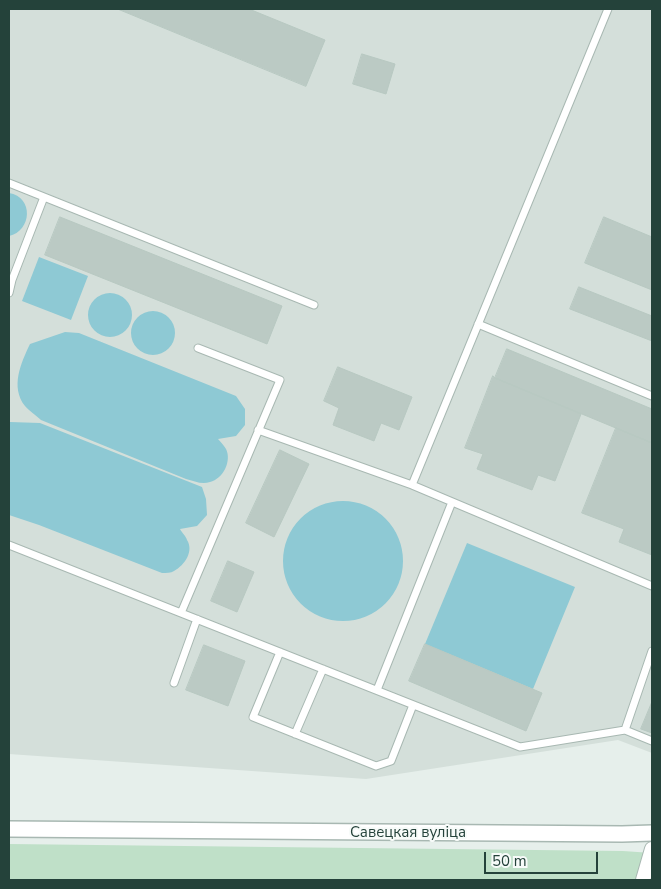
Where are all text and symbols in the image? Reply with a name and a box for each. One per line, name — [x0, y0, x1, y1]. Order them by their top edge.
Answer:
street label: Савецкая вуліца — [350, 824, 466, 842]
scale bar — [486, 842, 600, 874]
text: 50 m — [492, 851, 527, 871]

